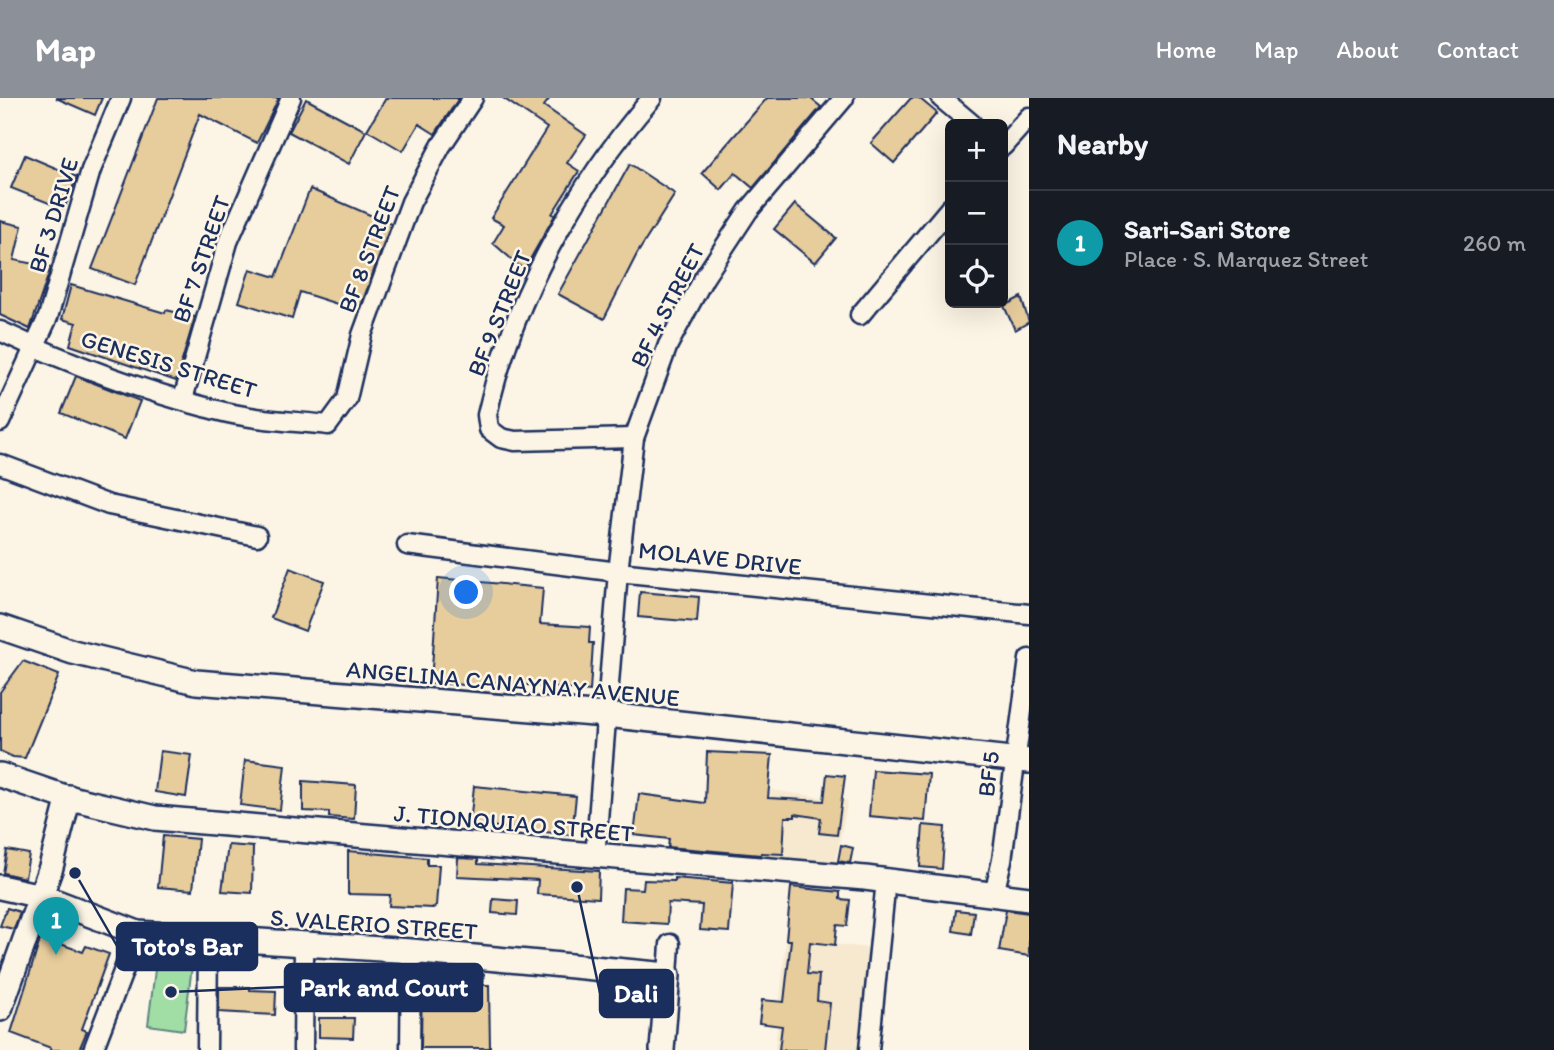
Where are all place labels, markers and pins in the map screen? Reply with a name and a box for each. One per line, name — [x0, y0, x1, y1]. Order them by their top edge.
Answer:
pin: 1 — [33, 897, 79, 955]
callout: Toto's Bar — [117, 923, 257, 970]
callout: Park and Court — [285, 964, 482, 1011]
callout: Dali — [600, 970, 673, 1017]

